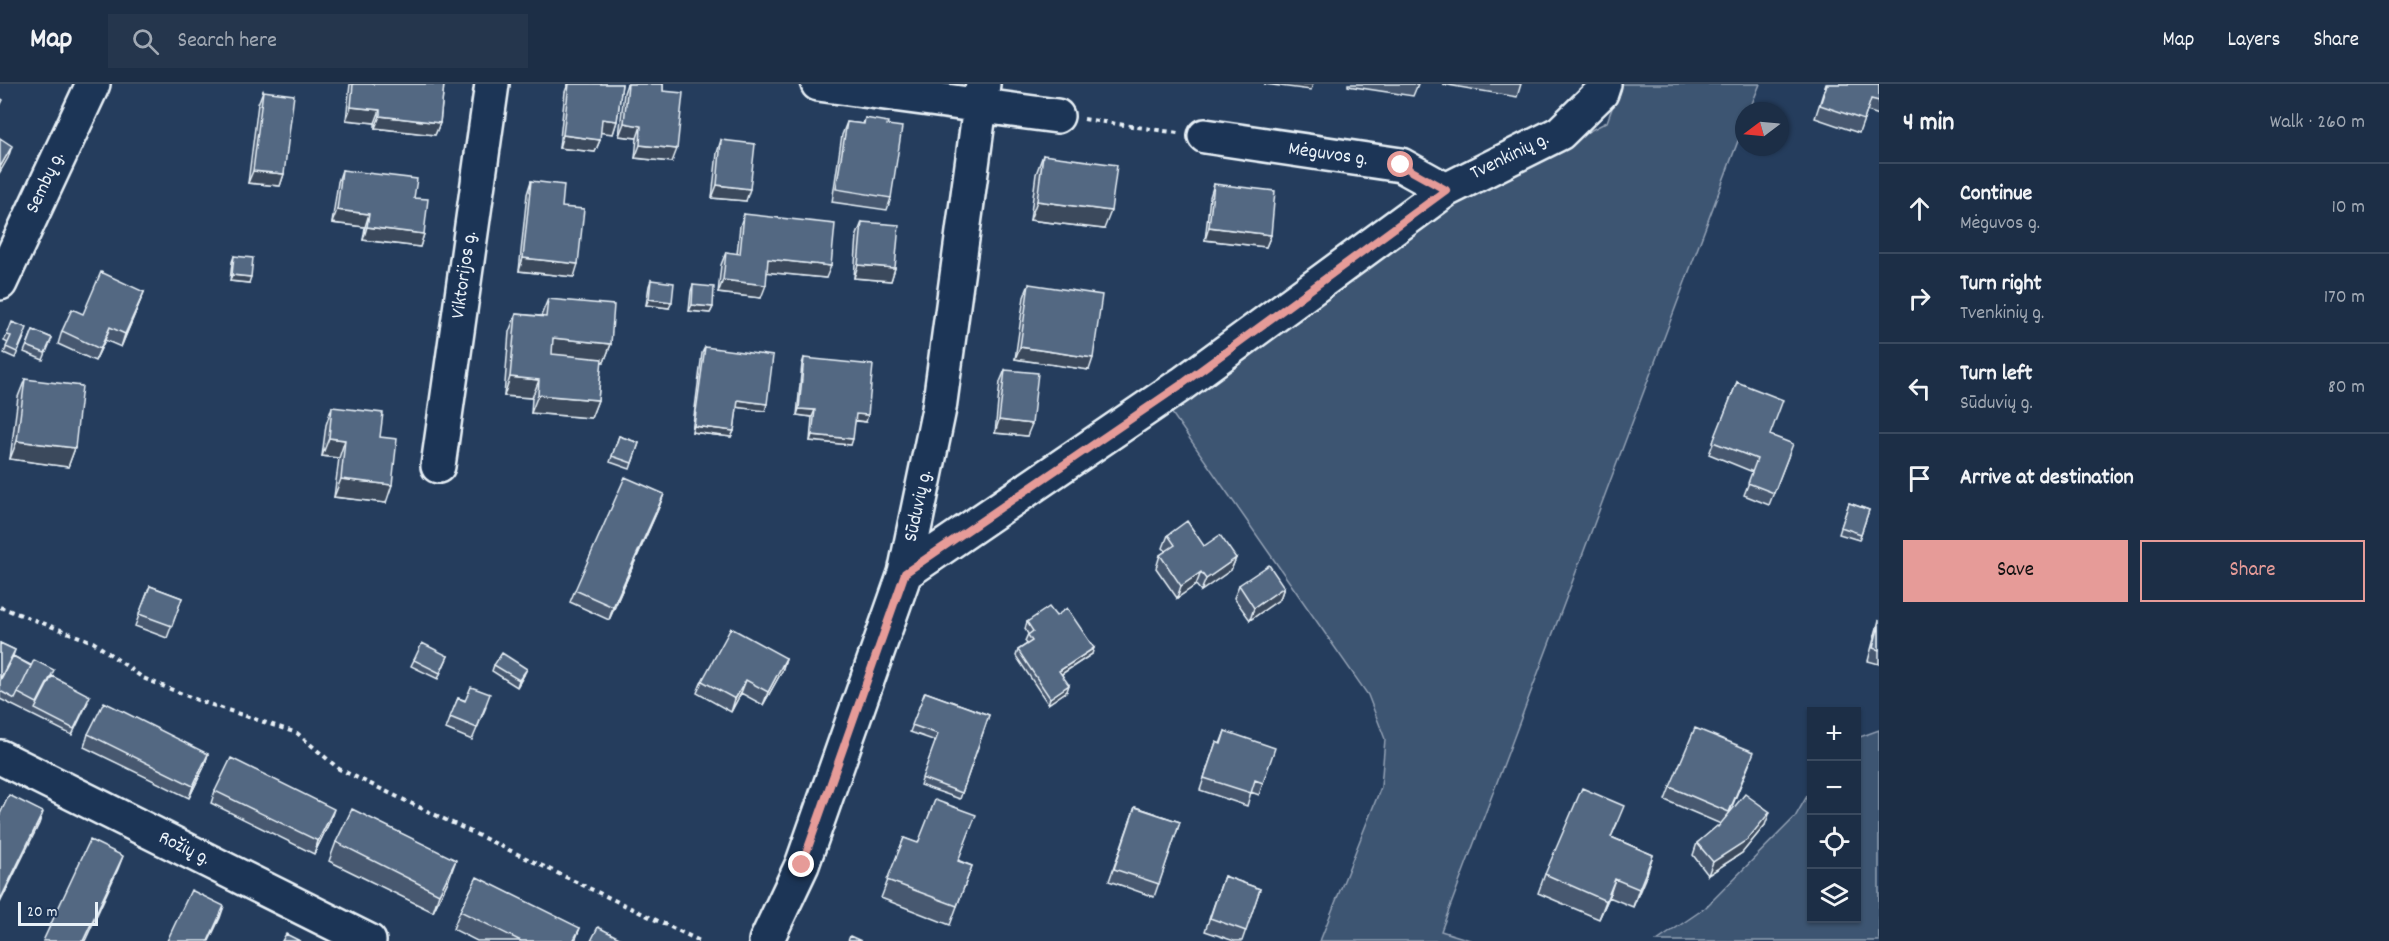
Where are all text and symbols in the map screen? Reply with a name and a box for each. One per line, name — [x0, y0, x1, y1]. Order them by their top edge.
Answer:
search box — [108, 14, 528, 68]
text: Map — [30, 21, 72, 61]
icon: search — [129, 25, 162, 58]
text: Search here — [177, 26, 277, 57]
text: Map — [2163, 26, 2194, 56]
text: Layers — [2227, 26, 2280, 56]
text: Share — [2313, 26, 2359, 56]
north arrow — [1735, 102, 1789, 156]
text: 4 min — [1903, 105, 1954, 142]
text: Walk · 260 m — [2270, 109, 2365, 137]
street label: Tvenkinių g. — [1466, 126, 1554, 188]
street label: Mėguvos g. — [1286, 136, 1370, 174]
street label: Sembų g. — [20, 147, 72, 219]
route start — [1387, 151, 1413, 177]
text: Continue — [1960, 179, 2032, 210]
icon: ahead — [1903, 192, 1936, 225]
text: 10 m — [2331, 194, 2365, 222]
text: Mėguvos g. — [1960, 210, 2040, 238]
street label: Viktorijos g. — [445, 229, 485, 321]
text: Turn right — [1960, 269, 2042, 300]
icon: right — [1903, 282, 1936, 315]
text: 170 m — [2324, 284, 2365, 312]
text: Tvenkinių g. — [1960, 300, 2044, 328]
text: Turn left — [1960, 359, 2032, 390]
icon: left — [1903, 372, 1936, 405]
text: 80 m — [2328, 374, 2365, 402]
text: Sūduvių g. — [1960, 390, 2033, 418]
icon: arrive — [1903, 462, 1936, 495]
text: Arrive at destination — [1960, 463, 2134, 494]
street label: Sūduvių g. — [898, 468, 940, 544]
button: Save — [1903, 540, 2128, 602]
button: Share — [2140, 540, 2365, 602]
map controls — [1807, 707, 1861, 923]
button: + — [1807, 707, 1861, 761]
button: − — [1807, 761, 1861, 815]
button: locate — [1807, 815, 1861, 869]
street label: Rožių g. — [153, 824, 215, 874]
route end — [788, 851, 814, 877]
button: layers — [1807, 869, 1861, 923]
scale bar — [18, 899, 98, 926]
text: 20 m — [27, 901, 57, 924]

